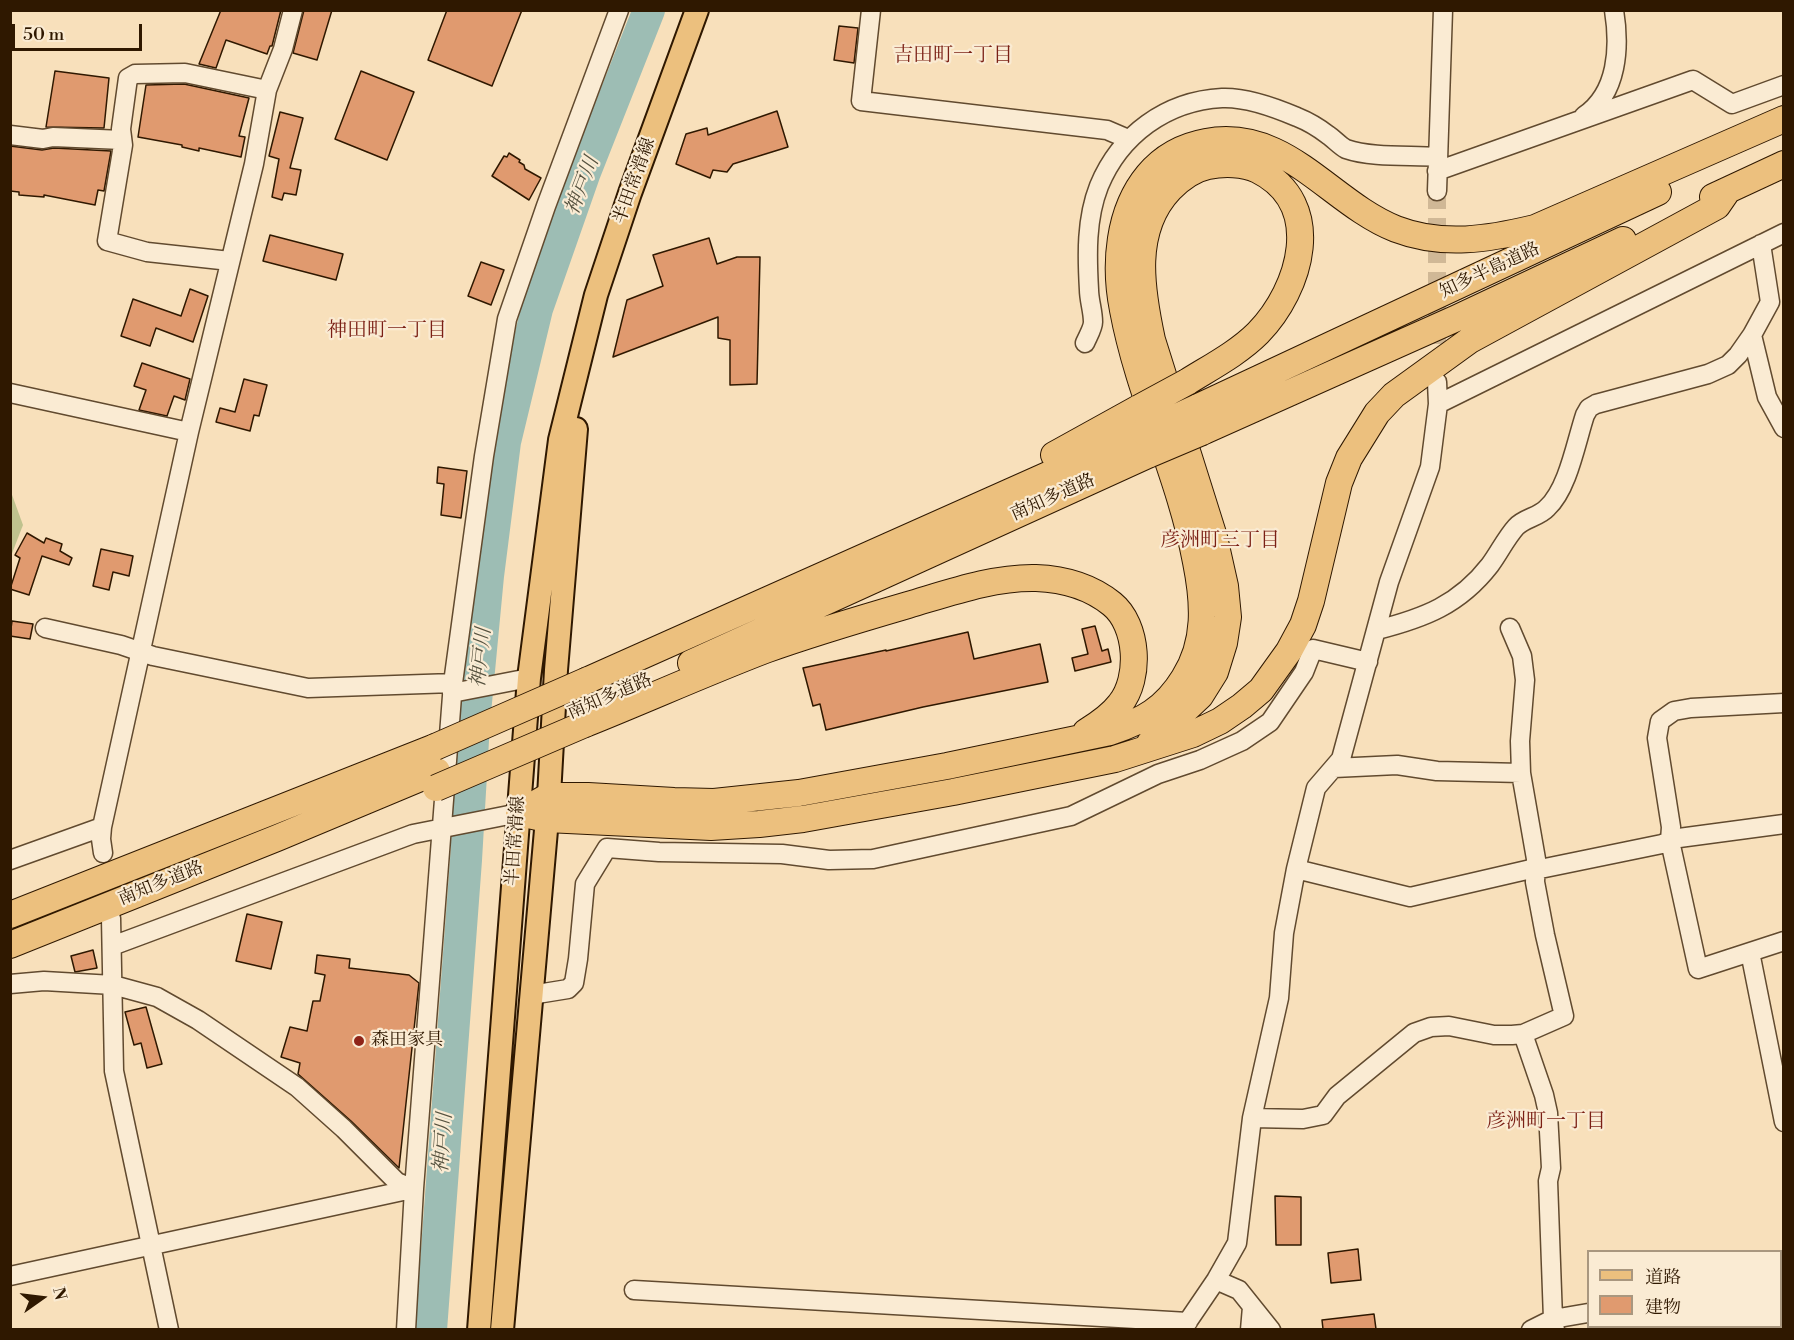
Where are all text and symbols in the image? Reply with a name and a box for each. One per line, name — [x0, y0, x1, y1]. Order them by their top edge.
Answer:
scale bar — [15, 12, 146, 50]
text: 50 m — [23, 23, 64, 46]
district label: 吉田町一丁目 — [893, 44, 1013, 68]
street label: 半田常滑線 — [609, 135, 661, 227]
water label: 神戸川 — [561, 154, 605, 218]
street label: 知多半島道路 — [1436, 238, 1544, 304]
district label: 神田町一丁目 — [327, 319, 447, 343]
street label: 南知多道路 — [1007, 470, 1099, 526]
district label: 彦洲町三丁目 — [1160, 529, 1280, 553]
water label: 神戸川 — [467, 627, 497, 689]
street label: 南知多道路 — [564, 669, 656, 725]
street label: 半田常滑線 — [502, 795, 530, 887]
street label: 南知多道路 — [115, 857, 207, 911]
place label: 森田家具 — [371, 1030, 443, 1052]
marker: 森田家具 — [352, 1034, 366, 1048]
district label: 彦洲町一丁目 — [1486, 1110, 1606, 1134]
water label: 神戸川 — [430, 1112, 458, 1174]
legend — [1587, 1250, 1782, 1328]
text: 道路 — [1645, 1266, 1681, 1289]
north arrow — [12, 1268, 72, 1328]
text: N — [48, 1285, 71, 1302]
text: 建物 — [1645, 1296, 1681, 1319]

